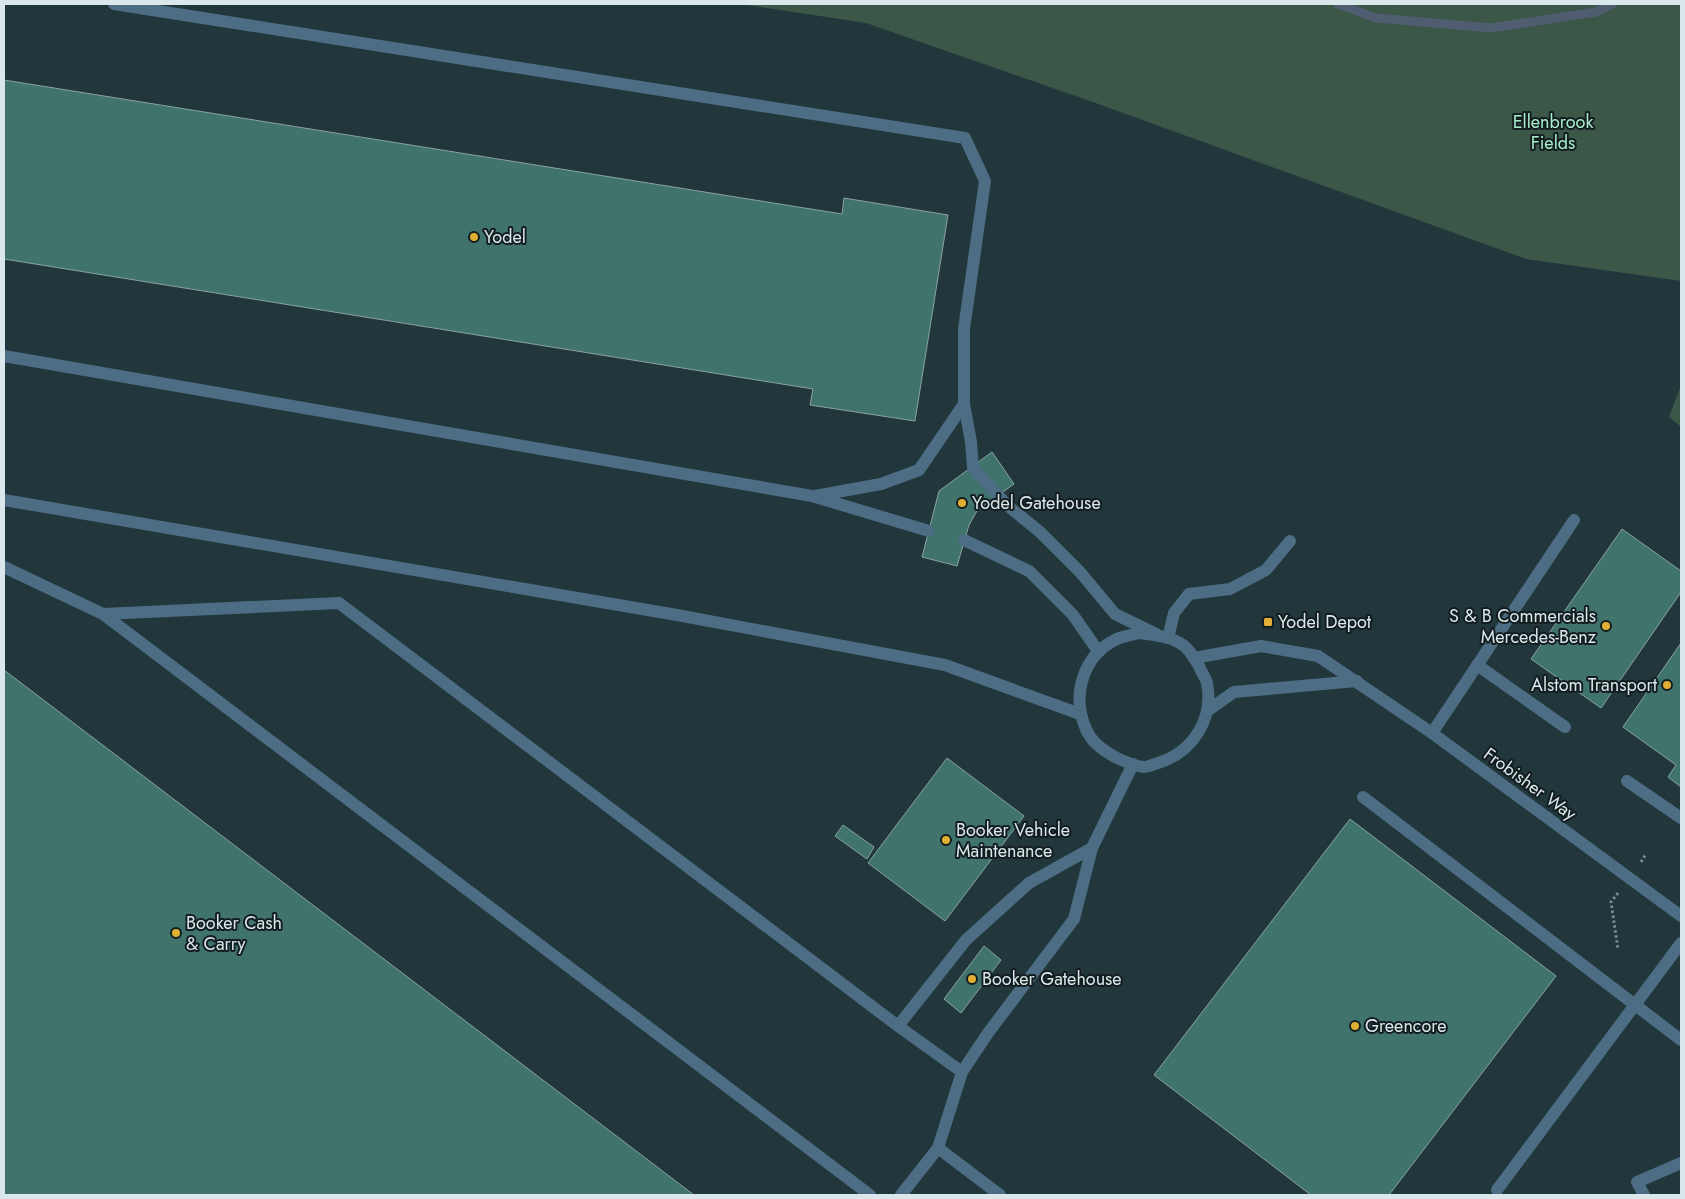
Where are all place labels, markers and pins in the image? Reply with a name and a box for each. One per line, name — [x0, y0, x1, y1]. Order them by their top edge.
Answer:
place label: Yodel — [484, 224, 526, 250]
marker: Yodel — [468, 231, 480, 243]
place label: Yodel Gatehouse — [972, 490, 1101, 516]
marker: Yodel Gatehouse — [956, 497, 968, 509]
place label: S & B Commercials Mercedes-Benz — [1449, 603, 1597, 650]
place label: Yodel Depot — [1278, 609, 1372, 635]
marker: Yodel Depot — [1262, 616, 1274, 628]
marker: S & B Commercials Mercedes-Benz — [1600, 620, 1612, 632]
place label: Alstom Transport — [1531, 672, 1658, 698]
marker: Alstom Transport — [1661, 679, 1673, 691]
place label: Booker Vehicle Maintenance — [956, 817, 1070, 864]
marker: Booker Vehicle Maintenance — [940, 834, 952, 846]
place label: Booker Cash & Carry — [186, 910, 282, 957]
marker: Booker Cash & Carry — [170, 927, 182, 939]
place label: Booker Gatehouse — [982, 966, 1122, 992]
marker: Booker Gatehouse — [966, 973, 978, 985]
place label: Greencore — [1365, 1013, 1446, 1039]
marker: Greencore — [1349, 1020, 1361, 1032]

